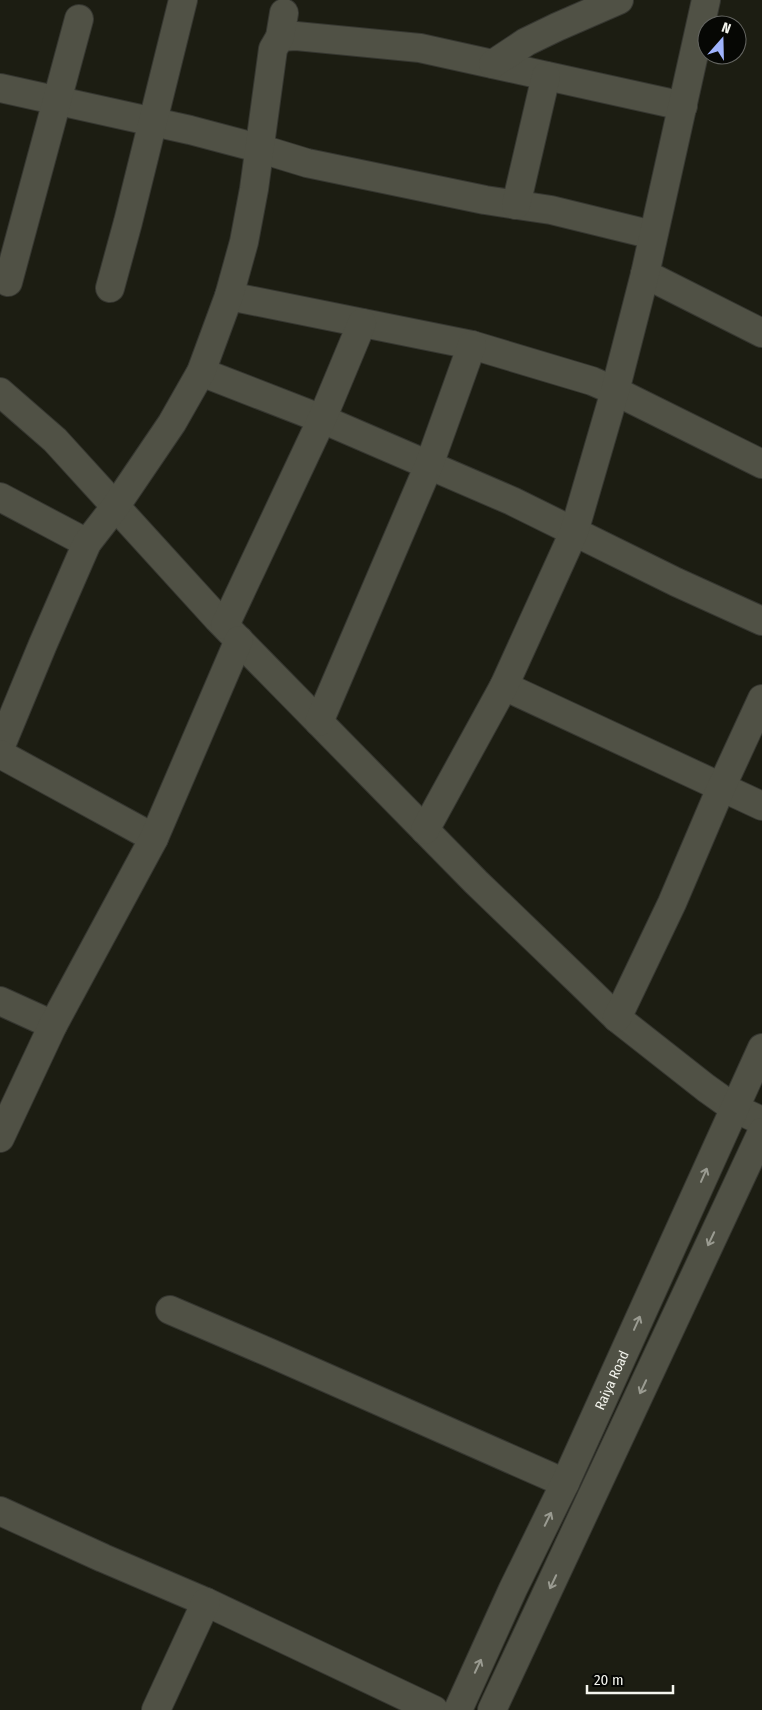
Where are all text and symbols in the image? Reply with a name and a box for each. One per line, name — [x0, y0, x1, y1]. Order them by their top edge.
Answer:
north arrow — [697, 15, 747, 65]
text: N — [719, 19, 733, 38]
one-way arrow — [699, 1168, 709, 1183]
one-way arrow — [706, 1231, 715, 1246]
one-way arrow — [633, 1316, 642, 1331]
street label: Raiya Road — [591, 1348, 633, 1413]
one-way arrow — [638, 1379, 647, 1394]
one-way arrow — [543, 1512, 553, 1527]
one-way arrow — [547, 1574, 557, 1589]
one-way arrow — [474, 1659, 484, 1674]
scale bar — [587, 1662, 673, 1694]
text: 20 m — [594, 1671, 624, 1689]

